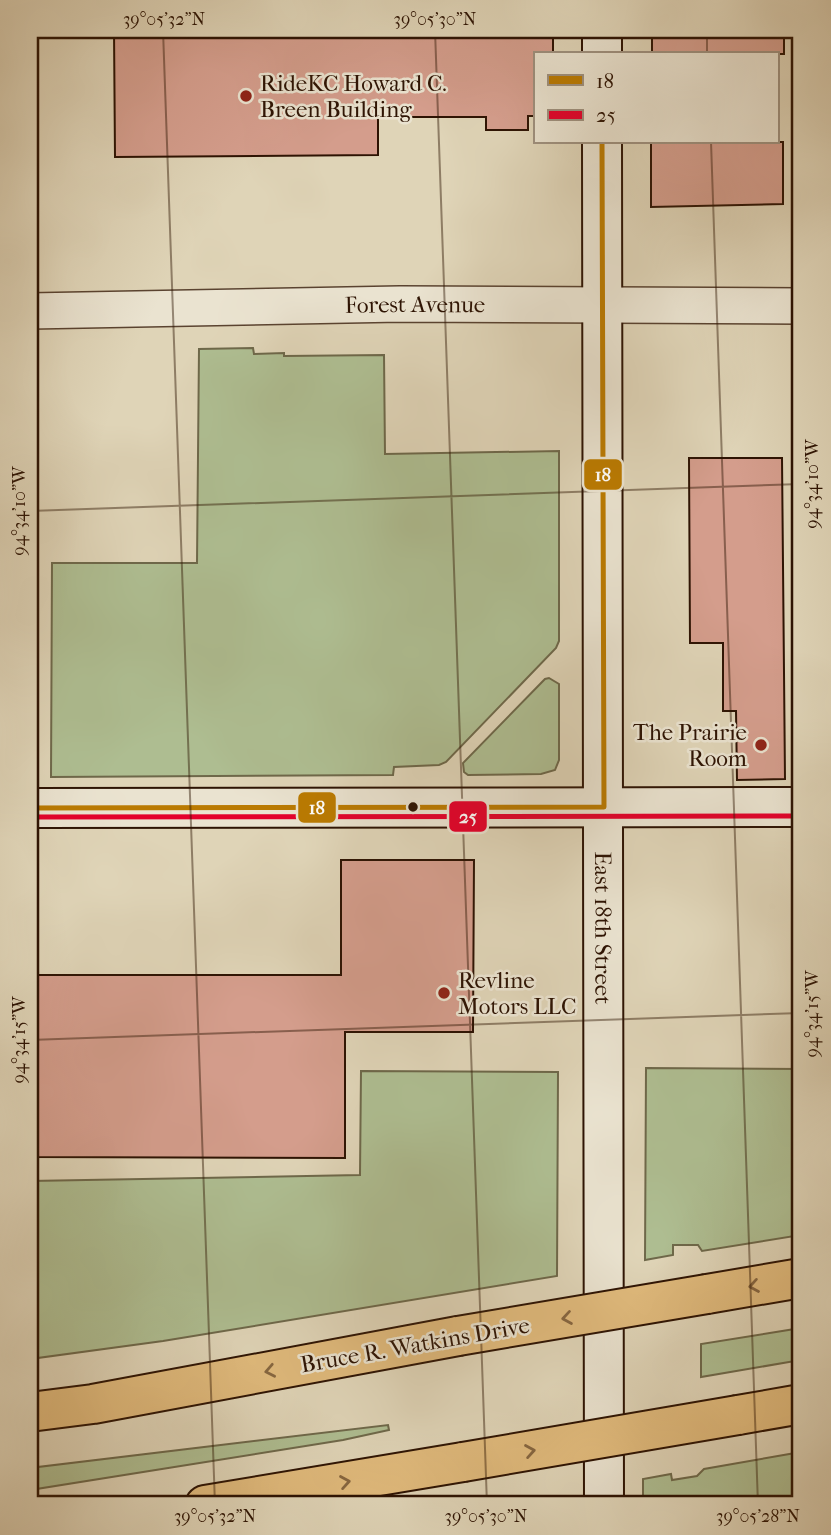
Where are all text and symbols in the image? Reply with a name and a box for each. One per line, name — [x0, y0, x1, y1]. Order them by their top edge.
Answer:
text: 39°05'32"N — [123, 9, 205, 30]
text: 39°05'30"N — [394, 9, 477, 30]
legend — [534, 52, 778, 144]
text: 18 — [596, 69, 614, 93]
place label: RideKC Howard C. Breen Building — [260, 70, 447, 123]
marker: RideKC Howard C. Breen Building — [238, 88, 254, 104]
text: 25 — [596, 103, 616, 127]
street label: Forest Avenue — [344, 290, 485, 319]
text: 94°34'10"W — [802, 438, 823, 529]
line badge: 18 — [583, 458, 623, 491]
text: 18 — [595, 464, 611, 486]
text: 94°34'10"W — [9, 465, 30, 556]
place label: The Prairie Room — [633, 719, 747, 772]
marker: The Prairie Room — [753, 737, 769, 753]
line badge: 18 — [297, 791, 337, 824]
text: 18 — [309, 797, 325, 819]
unlabelled marker — [406, 800, 420, 814]
line badge: 25 — [448, 800, 488, 833]
text: 25 — [459, 806, 477, 828]
street label: East 18th Street — [590, 852, 617, 1004]
place label: Revline Motors LLC — [458, 967, 576, 1020]
text: 94°34'15"W — [802, 969, 823, 1058]
marker: Revline Motors LLC — [436, 985, 452, 1001]
text: 94°34'15"W — [9, 995, 30, 1084]
one-way arrow — [748, 1278, 760, 1293]
one-way arrow — [562, 1310, 573, 1325]
street label: Bruce R. Watkins Drive — [298, 1312, 532, 1378]
one-way arrow — [265, 1363, 276, 1378]
one-way arrow — [524, 1444, 536, 1459]
one-way arrow — [339, 1475, 351, 1490]
text: 39°05'32"N — [174, 1506, 256, 1527]
text: 39°05'30"N — [445, 1506, 528, 1527]
text: 39°05'28"N — [716, 1506, 800, 1527]

